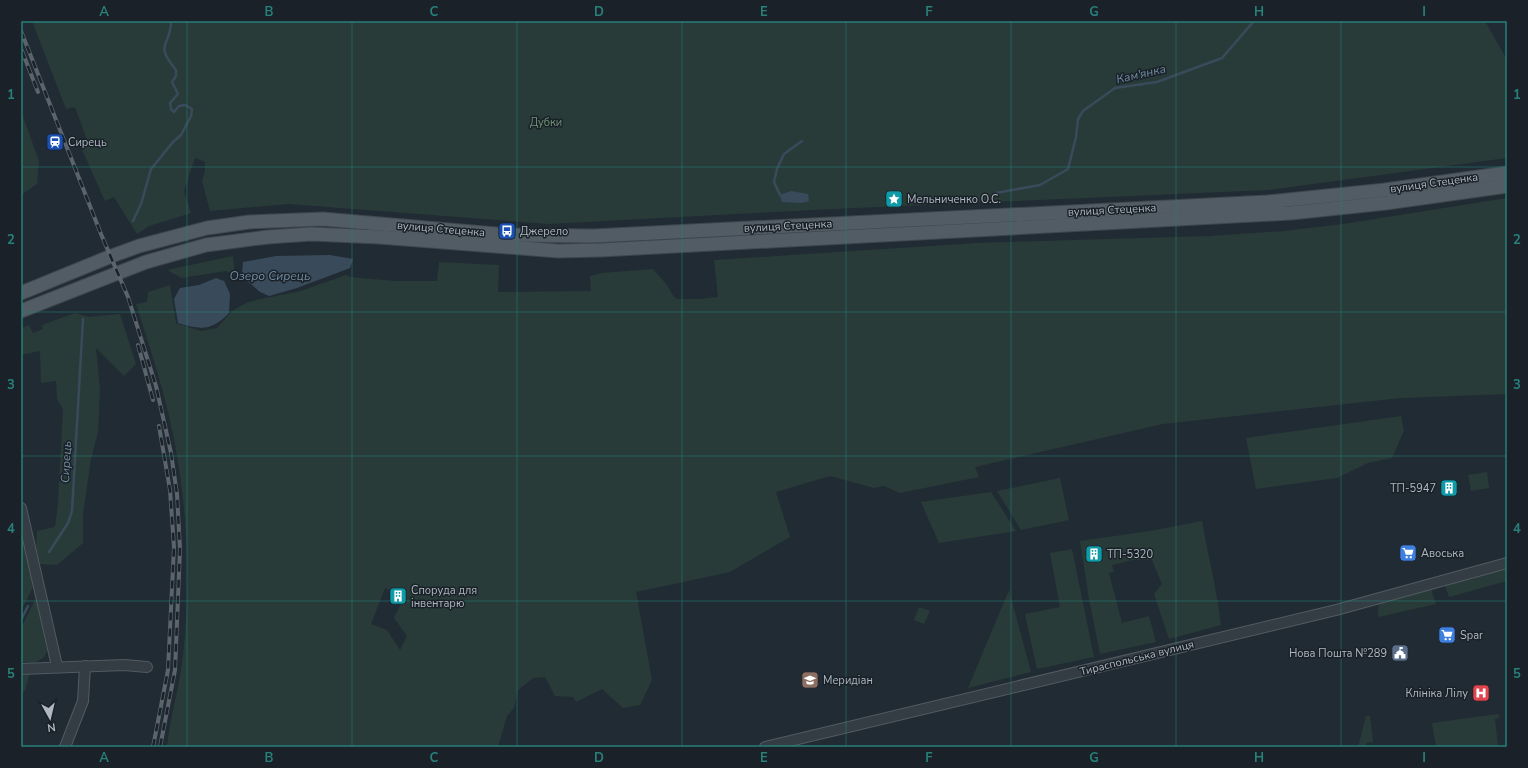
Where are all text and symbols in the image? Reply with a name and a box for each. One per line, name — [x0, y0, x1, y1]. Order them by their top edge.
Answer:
text: A — [99, 3, 109, 21]
text: B — [265, 3, 274, 21]
text: C — [430, 3, 439, 21]
text: D — [594, 3, 604, 21]
text: E — [760, 3, 768, 21]
text: F — [925, 3, 933, 21]
text: G — [1089, 3, 1099, 21]
text: H — [1254, 3, 1264, 21]
text: I — [1422, 3, 1426, 21]
water label: Кам'янка — [1115, 61, 1167, 87]
text: 1 — [7, 86, 15, 104]
text: 1 — [1513, 86, 1521, 104]
park label: Дубки — [530, 115, 562, 130]
station icon: Сирець — [45, 132, 65, 152]
place label: Сирець — [68, 135, 107, 150]
street label: вулиця Стеценка — [1389, 169, 1479, 197]
place icon: Мельниченко О.С. — [884, 189, 904, 209]
place label: Мельниченко О.С. — [907, 192, 1001, 207]
street label: вулиця Стеценка — [1067, 200, 1157, 220]
street label: вулиця Стеценка — [743, 216, 833, 236]
street label: вулиця Стеценка — [396, 218, 486, 240]
bus stop icon: Джерело — [497, 221, 517, 241]
place label: Джерело — [520, 224, 568, 239]
text: 2 — [7, 231, 15, 249]
text: 2 — [1513, 231, 1521, 249]
water label: Озеро Сирець — [230, 268, 311, 284]
text: 3 — [7, 376, 15, 394]
text: 3 — [1513, 376, 1521, 394]
water label: Сирець — [57, 440, 75, 484]
building icon: ТП-5947 — [1439, 478, 1459, 498]
place label: ТП-5947 — [1390, 481, 1436, 496]
text: 4 — [7, 520, 15, 538]
text: 4 — [1513, 520, 1521, 538]
supermarket icon: Авоська — [1398, 543, 1418, 563]
building icon: ТП-5320 — [1084, 544, 1104, 564]
place label: Авоська — [1421, 546, 1464, 561]
place label: ТП-5320 — [1107, 547, 1153, 562]
place label: Споруда для інвентарю — [411, 583, 477, 611]
building icon: Споруда для інвентарю — [388, 586, 408, 606]
supermarket icon: Spar — [1437, 625, 1457, 645]
place label: Spar — [1460, 628, 1483, 643]
street label: Тираспольська вулиця — [1078, 637, 1196, 679]
public building icon: Нова Пошта №289 — [1390, 643, 1410, 663]
place label: Нова Пошта №289 — [1289, 646, 1387, 661]
text: 5 — [7, 665, 15, 683]
text: 5 — [1513, 665, 1521, 683]
school or university icon: Меридіан — [800, 670, 820, 690]
place label: Меридіан — [823, 673, 873, 688]
hospital icon: Клініка Лілу — [1471, 683, 1491, 703]
place label: Клініка Лілу — [1405, 686, 1468, 701]
north arrow — [30, 698, 70, 738]
text: N — [46, 719, 56, 735]
text: A — [99, 749, 109, 767]
text: B — [265, 749, 274, 767]
text: C — [430, 749, 439, 767]
text: D — [594, 749, 604, 767]
text: E — [760, 749, 768, 767]
text: F — [925, 749, 933, 767]
text: G — [1089, 749, 1099, 767]
text: H — [1254, 749, 1264, 767]
text: I — [1422, 749, 1426, 767]

